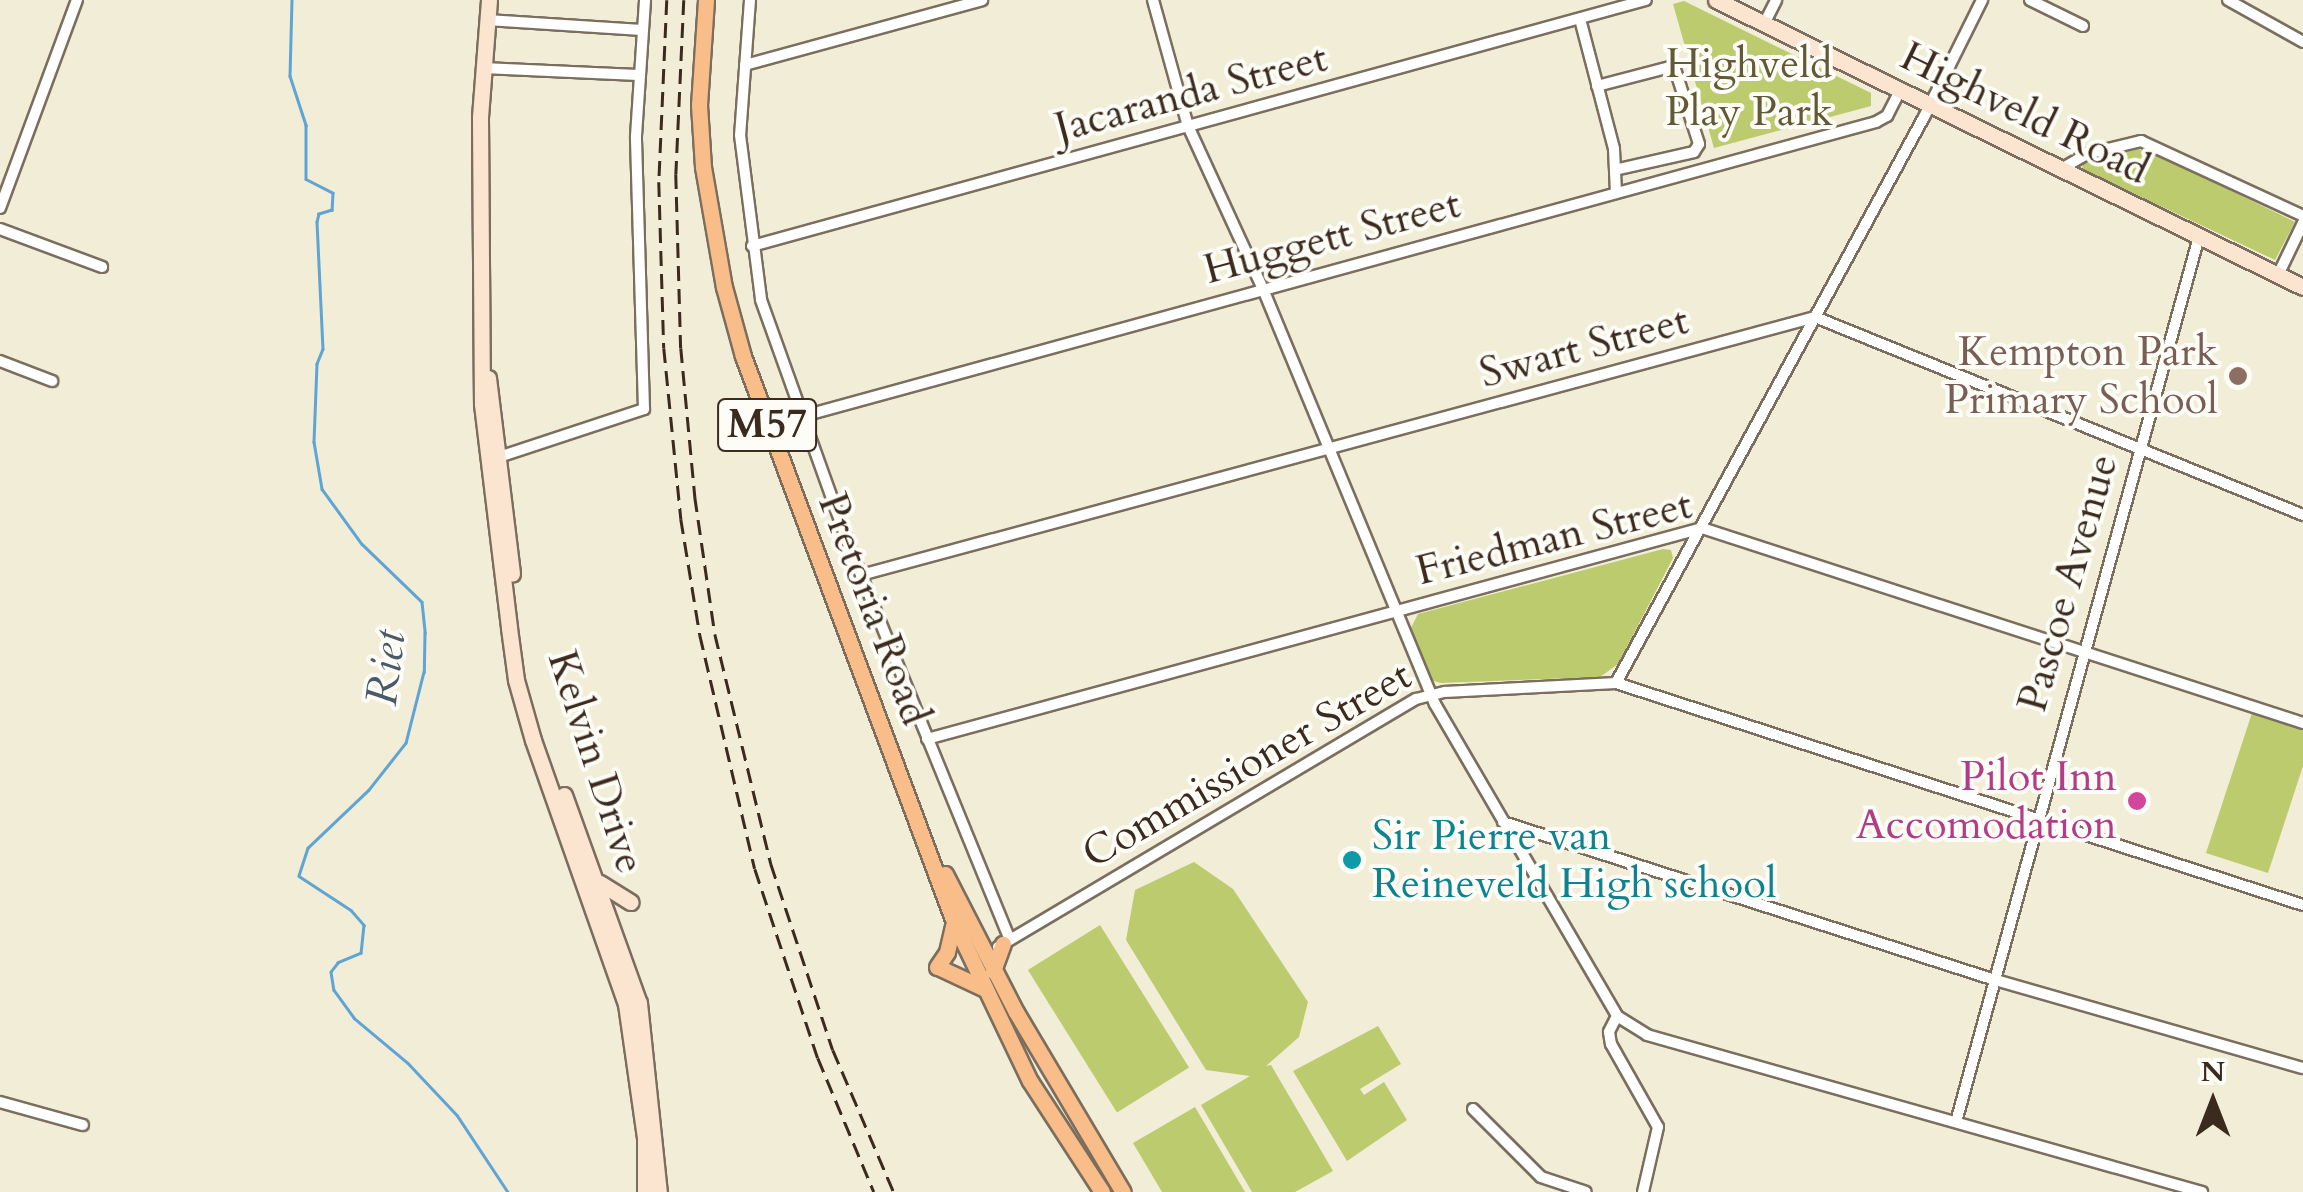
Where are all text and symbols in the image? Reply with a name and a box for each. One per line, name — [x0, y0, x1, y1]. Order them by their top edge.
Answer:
street label: Highveld Road — [1892, 31, 2158, 195]
street label: Jacaranda Street — [1049, 32, 1333, 154]
park label: Highveld Play Park — [1665, 39, 1833, 138]
street label: Huggett Street — [1198, 179, 1466, 295]
street label: Swart Street — [1474, 295, 1694, 399]
place label: Kempton Park Primary School — [1944, 327, 2218, 426]
marker: Kempton Park Primary School — [2227, 365, 2249, 387]
road number: M57 — [717, 390, 817, 460]
street label: Pascoe Avenue — [2007, 448, 2129, 718]
street label: Friedman Street — [1411, 479, 1697, 597]
street label: Pretoria Road — [807, 486, 941, 732]
water label: Riet — [355, 627, 417, 709]
street label: Kelvin Drive — [536, 644, 656, 880]
street label: Commissioner Street — [1074, 650, 1420, 880]
place label: Pilot Inn Accomodation — [1856, 752, 2117, 850]
marker: Pilot Inn Accomodation — [2126, 790, 2148, 812]
place label: Sir Pierre van Reineveld High school — [1372, 811, 1777, 909]
marker: Sir Pierre van Reineveld High school — [1341, 849, 1363, 871]
north arrow — [2163, 1052, 2263, 1152]
text: N — [2201, 1053, 2225, 1091]

